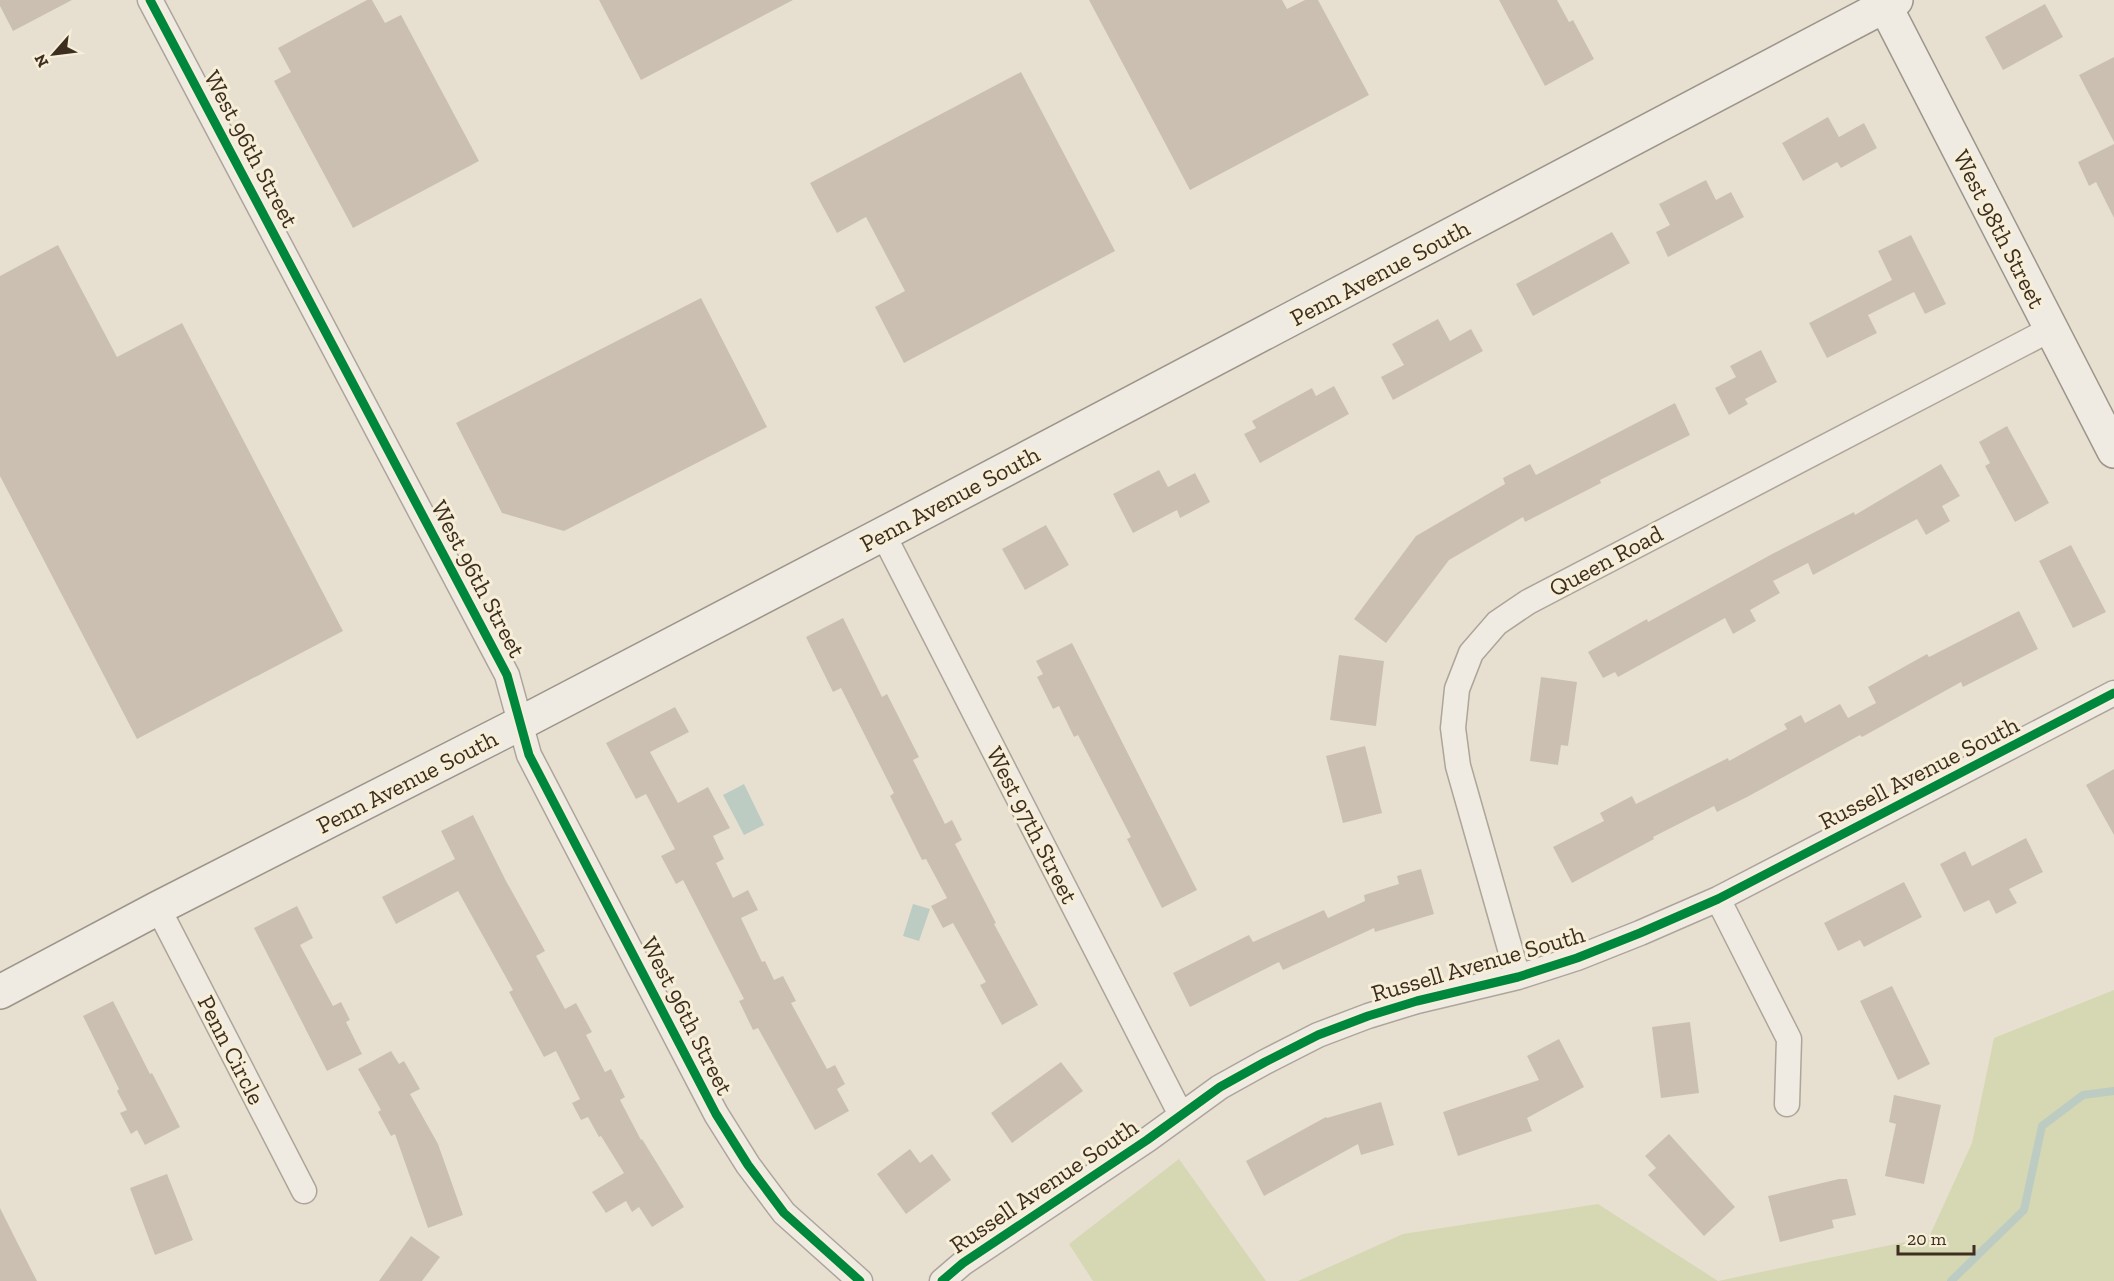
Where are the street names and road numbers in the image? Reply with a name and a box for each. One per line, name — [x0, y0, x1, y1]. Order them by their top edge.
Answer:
street label: West 96th Street — [198, 65, 305, 232]
street label: West 98th Street — [1947, 145, 2052, 313]
street label: Penn Avenue South — [1285, 213, 1475, 332]
street label: Penn Avenue South — [855, 439, 1045, 558]
street label: West 96th Street — [425, 495, 532, 662]
street label: Queen Road — [1544, 519, 1668, 603]
street label: Russell Avenue South — [1814, 709, 2024, 836]
street label: Penn Avenue South — [311, 723, 503, 840]
street label: West 97th Street — [980, 741, 1085, 908]
street label: Russell Avenue South — [1368, 919, 1588, 1008]
street label: West 96th Street — [635, 932, 740, 1100]
street label: Penn Circle — [192, 990, 271, 1109]
street label: Russell Avenue South — [944, 1112, 1144, 1259]

